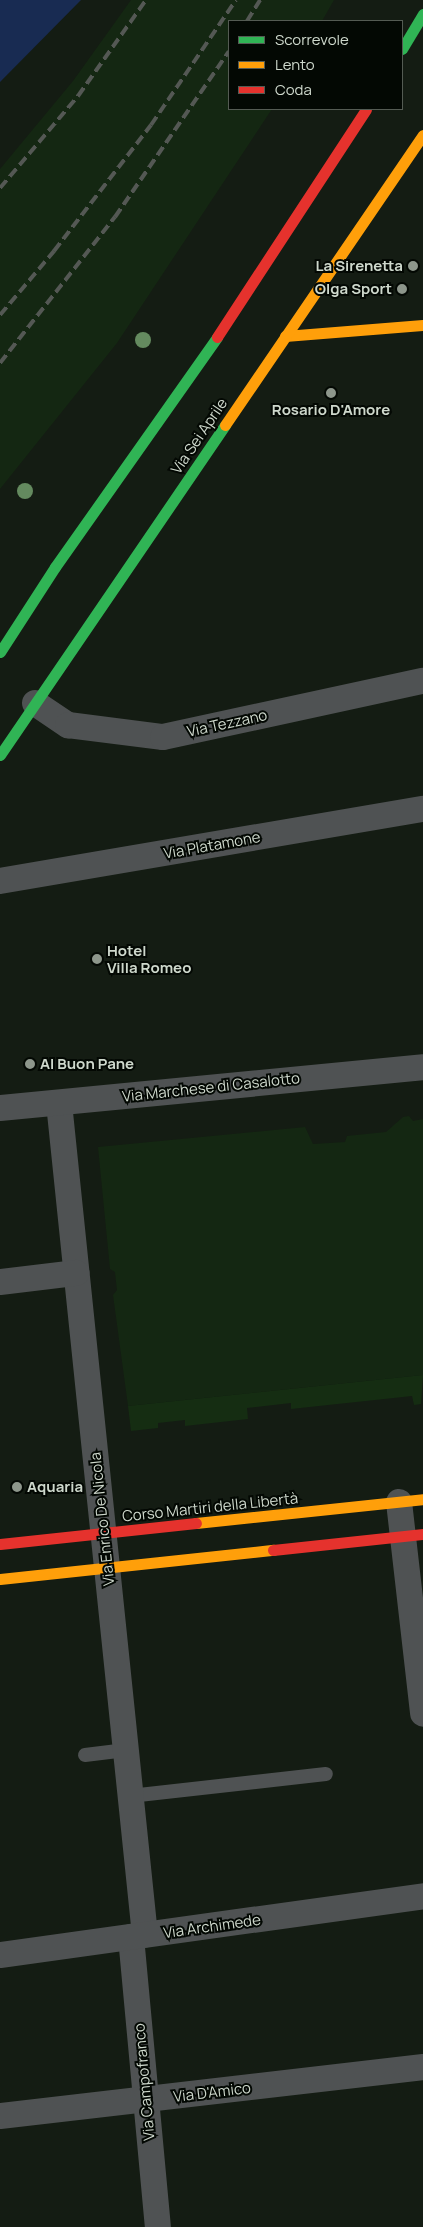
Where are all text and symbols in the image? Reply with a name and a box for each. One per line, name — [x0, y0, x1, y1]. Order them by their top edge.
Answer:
legend — [228, 20, 403, 110]
text: Scorrevole — [275, 29, 349, 50]
text: Lento — [275, 54, 315, 75]
text: Coda — [275, 79, 312, 100]
place label: La Sirenetta — [316, 257, 403, 275]
marker: La Sirenetta — [407, 260, 419, 272]
place label: Olga Sport — [315, 280, 392, 298]
marker: Olga Sport — [396, 283, 408, 295]
marker: Rosario D'Amore — [325, 387, 337, 399]
street label: Via Sei Aprile — [167, 395, 231, 477]
place label: Rosario D'Amore — [272, 401, 390, 419]
street label: Via Tezzano — [185, 706, 269, 740]
street label: Via Platamone — [162, 828, 262, 862]
place label: Hotel Villa Romeo — [107, 941, 191, 976]
marker: Hotel Villa Romeo — [91, 953, 103, 965]
place label: Al Buon Pane — [40, 1055, 134, 1073]
marker: Al Buon Pane — [24, 1058, 36, 1070]
street label: Via Marchese di Casalotto — [121, 1069, 301, 1105]
street label: Via Enrico De Nicola — [86, 1451, 118, 1587]
place label: Aquaria — [27, 1478, 83, 1496]
marker: Aquaria — [11, 1481, 23, 1493]
street label: Corso Martiri della Libertà — [121, 1489, 299, 1525]
street label: Via Archimede — [162, 1910, 262, 1942]
street label: Via Campofranco — [130, 2023, 158, 2141]
street label: Via D'Amico — [172, 2078, 252, 2106]

